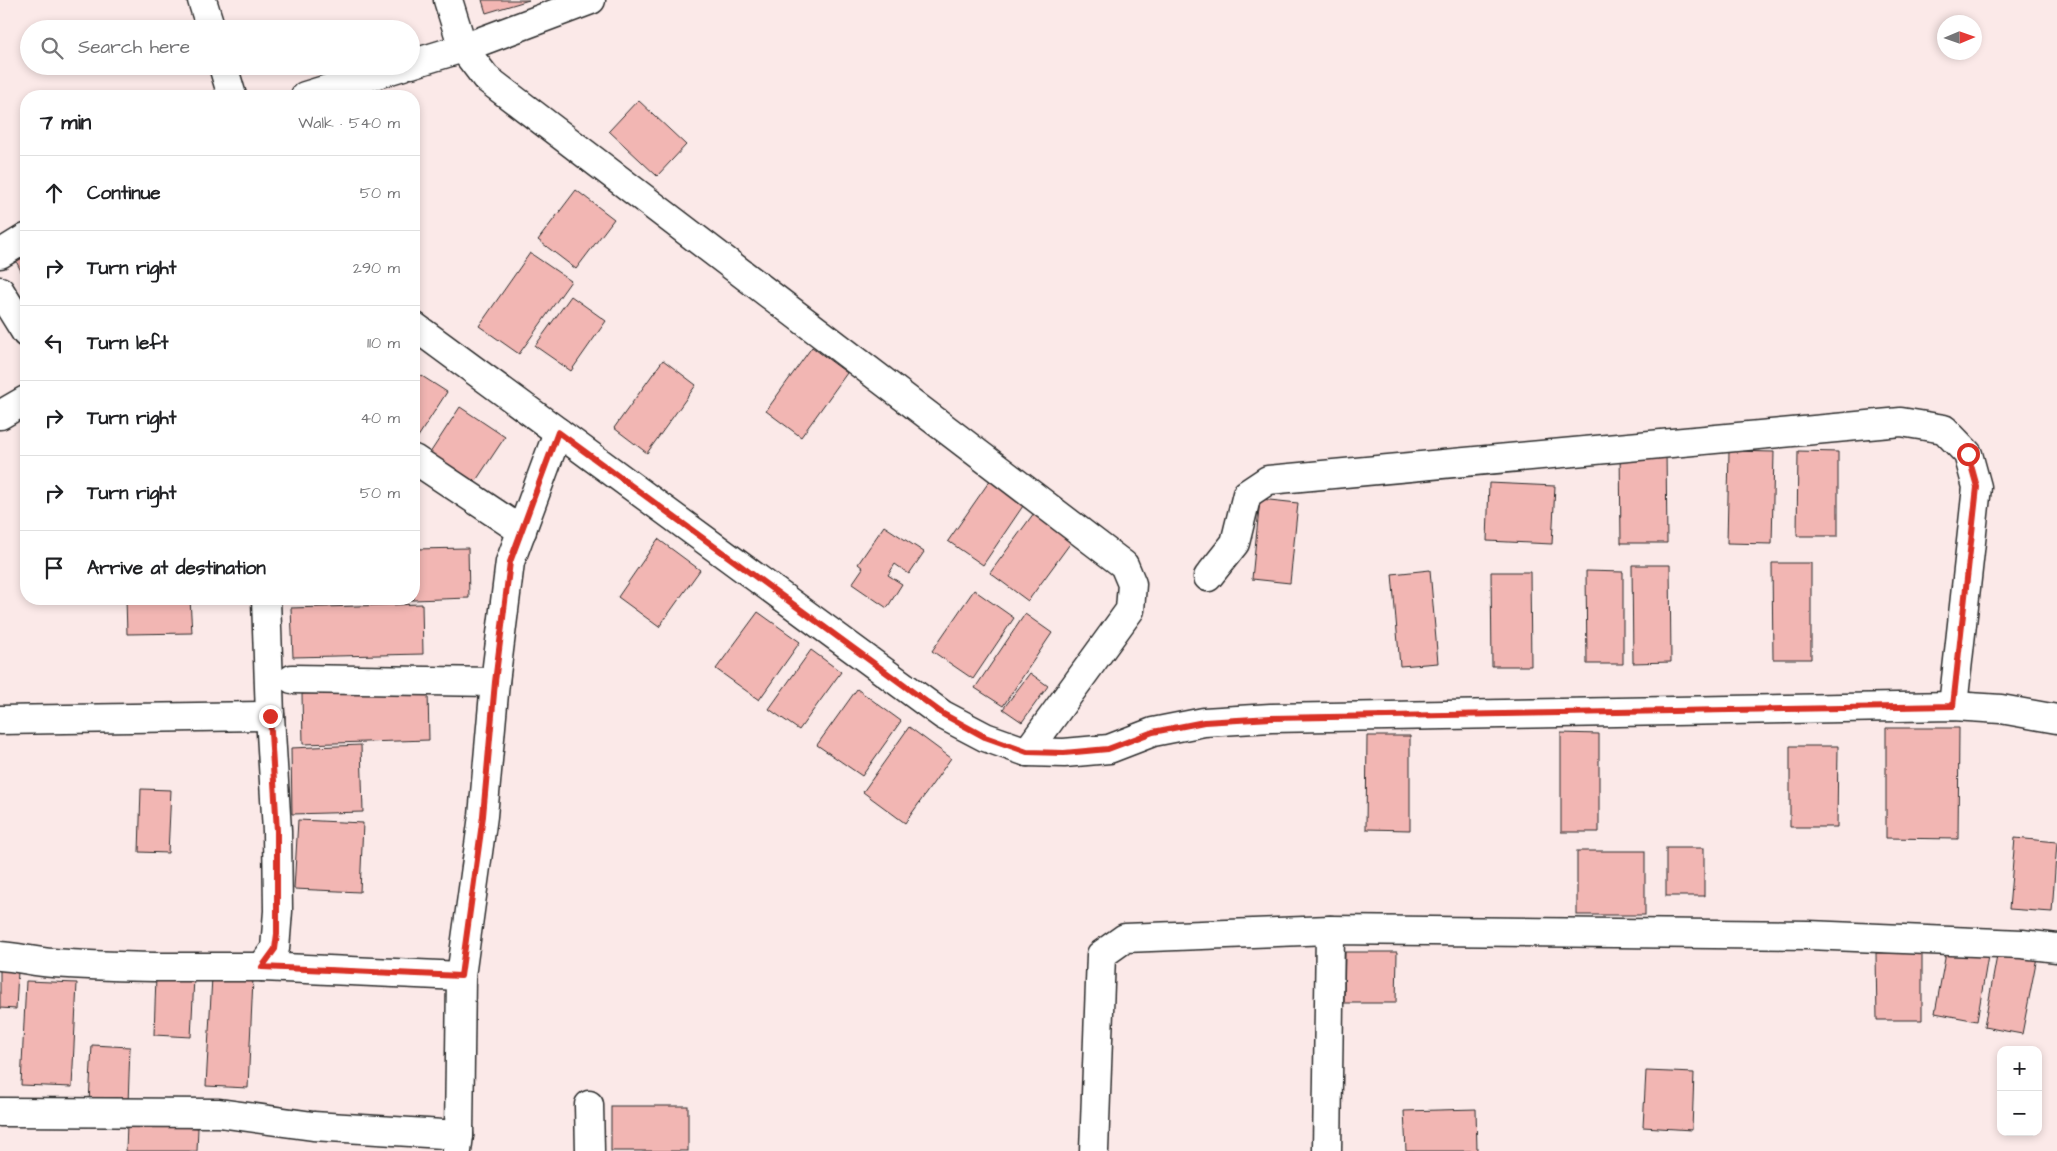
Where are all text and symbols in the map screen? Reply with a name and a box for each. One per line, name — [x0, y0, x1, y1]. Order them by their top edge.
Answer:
north arrow — [1937, 15, 1982, 60]
search box — [20, 20, 420, 75]
icon: search — [38, 34, 66, 62]
text: Search here — [78, 34, 190, 61]
text: 7 min — [40, 108, 91, 137]
text: Walk · 540 m — [298, 112, 400, 134]
icon: ahead — [40, 179, 68, 207]
text: Continue — [87, 180, 161, 207]
text: 50 m — [360, 182, 400, 204]
icon: right — [40, 254, 68, 282]
text: Turn right — [87, 255, 176, 282]
text: 290 m — [353, 257, 400, 279]
icon: left — [40, 329, 68, 357]
text: Turn left — [87, 330, 168, 357]
text: 110 m — [367, 332, 400, 354]
icon: right — [40, 404, 68, 432]
text: Turn right — [87, 405, 176, 432]
text: 40 m — [360, 407, 400, 429]
route start — [1957, 443, 1980, 466]
icon: right — [40, 479, 68, 507]
text: Turn right — [87, 480, 176, 507]
text: 50 m — [360, 482, 400, 504]
icon: arrive — [40, 554, 68, 582]
text: Arrive at destination — [87, 555, 266, 582]
route end — [259, 705, 282, 728]
map controls — [1997, 1046, 2042, 1136]
button: + — [1997, 1046, 2042, 1091]
button: − — [1997, 1091, 2042, 1136]

